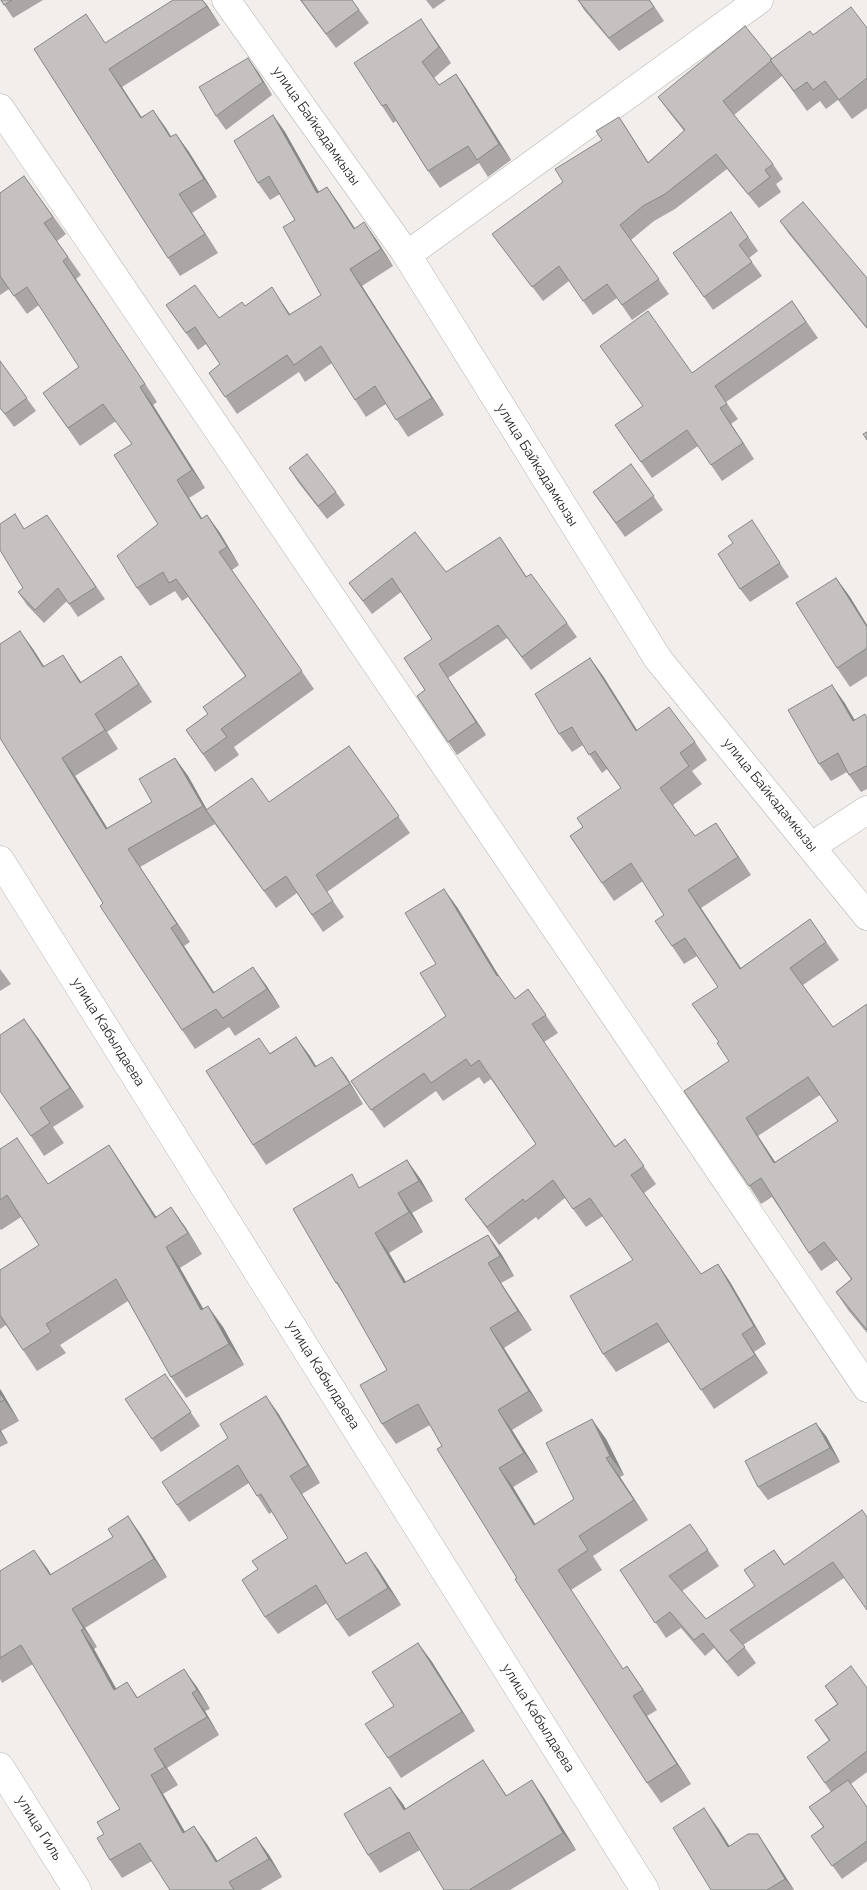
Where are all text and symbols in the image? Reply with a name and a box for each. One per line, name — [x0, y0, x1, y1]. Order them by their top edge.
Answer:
street label: улица Байкадамкызы — [269, 63, 363, 189]
street label: улица Байкадамкызы — [492, 401, 582, 529]
street label: улица Байкадамкызы — [719, 735, 821, 855]
street label: улица Кабылдаева — [68, 975, 148, 1089]
street label: улица Кабылдаева — [283, 1318, 363, 1432]
street label: улица Кабылдаева — [498, 1661, 578, 1775]
street label: улица Гиль — [12, 1792, 66, 1864]

